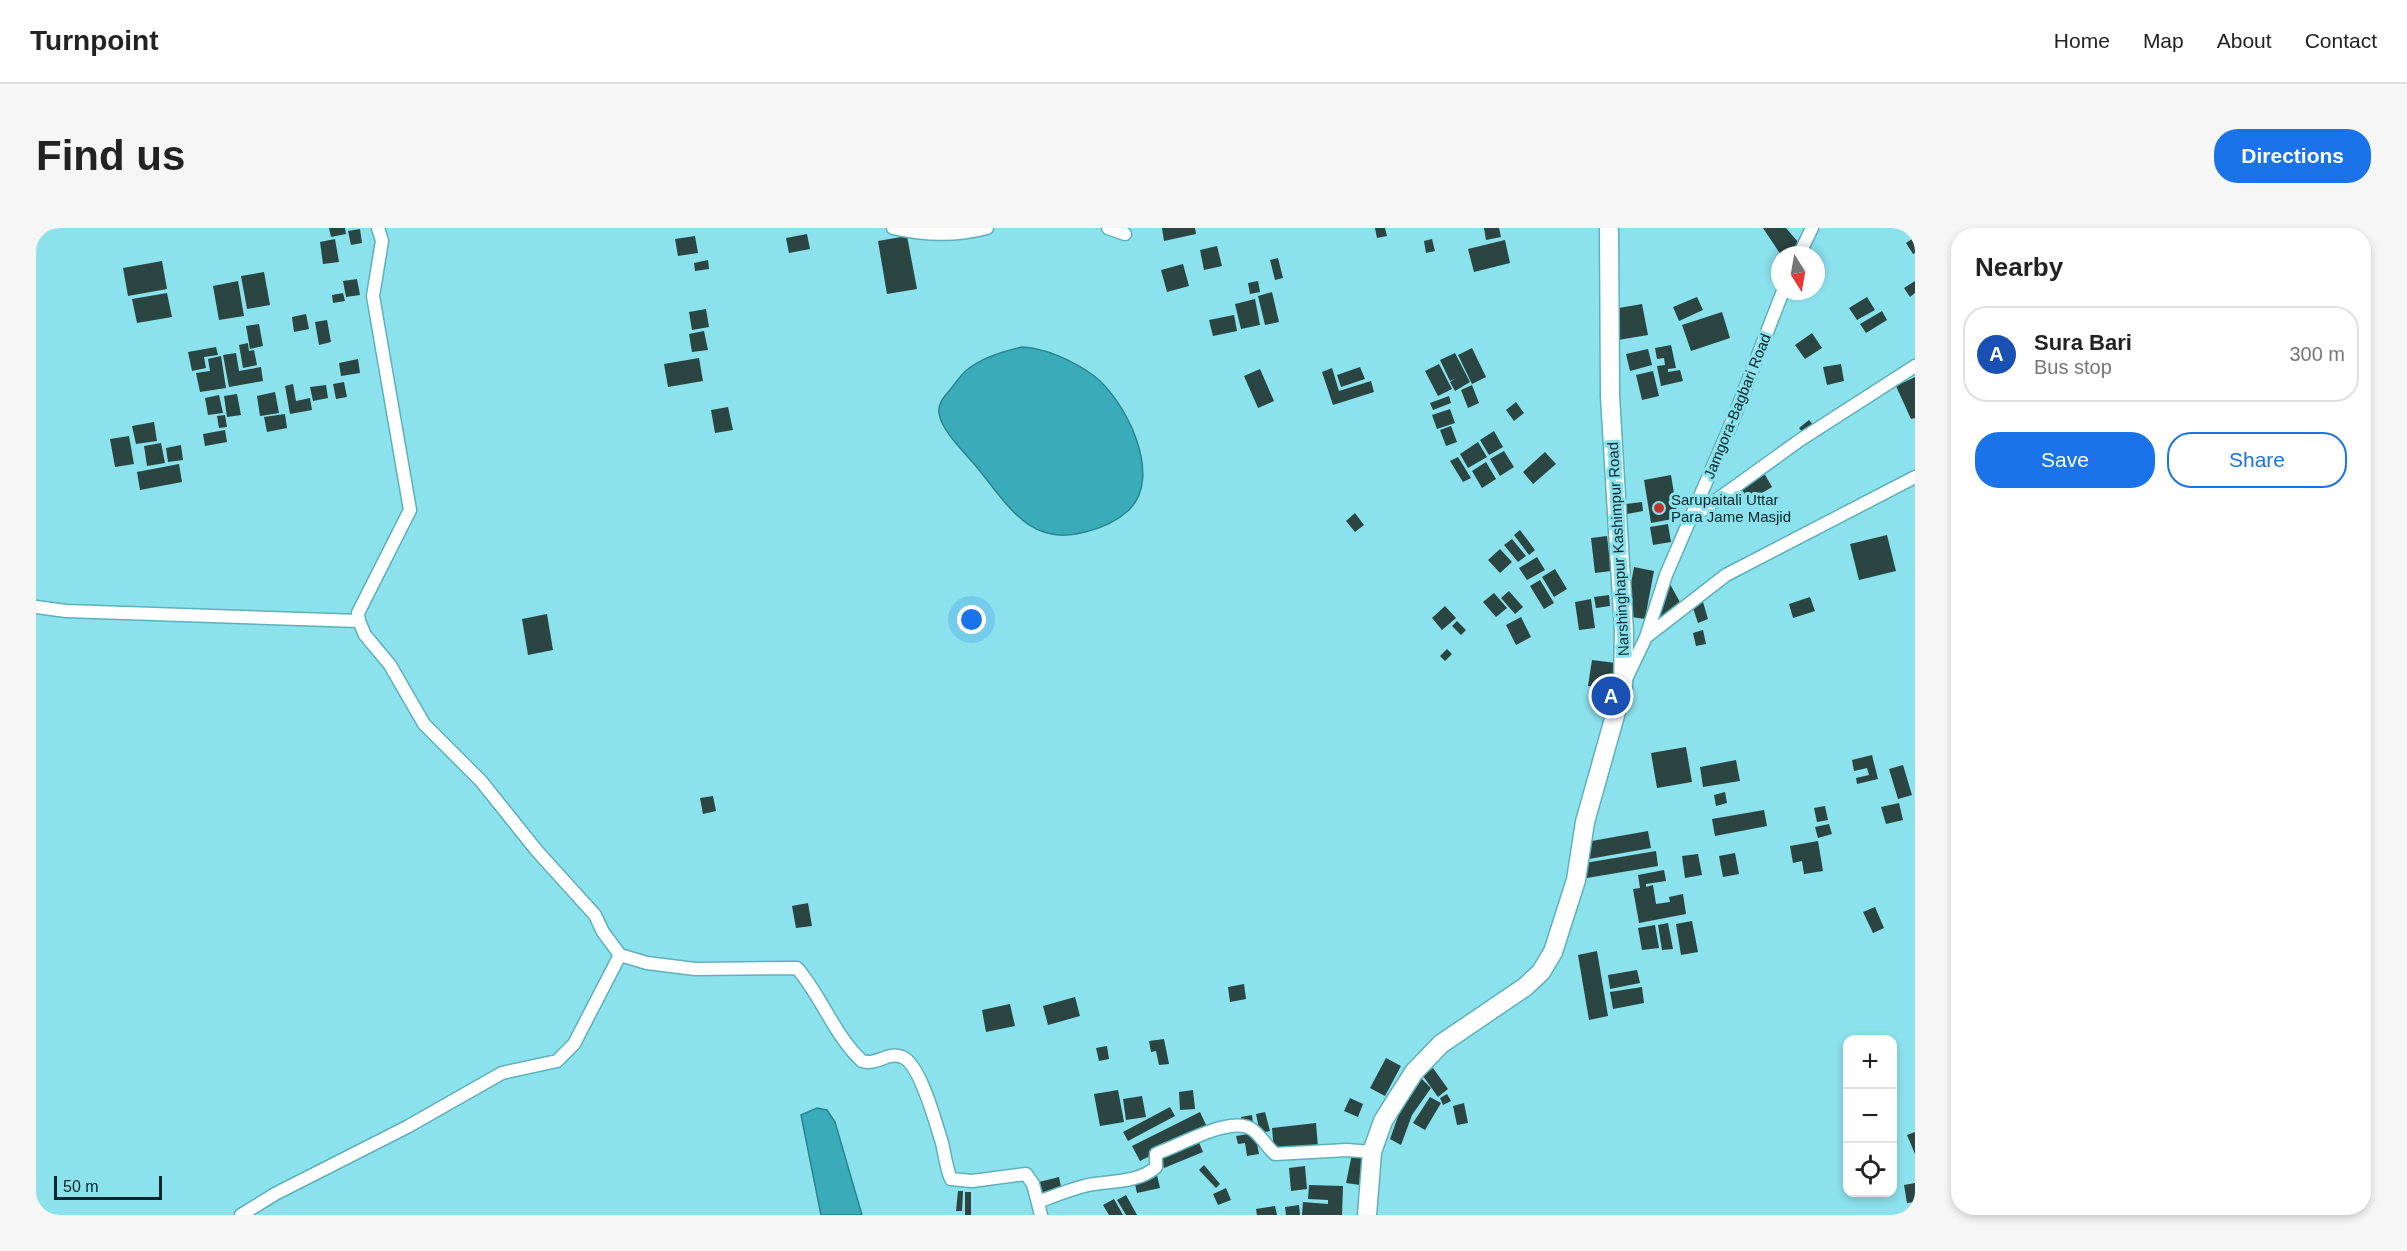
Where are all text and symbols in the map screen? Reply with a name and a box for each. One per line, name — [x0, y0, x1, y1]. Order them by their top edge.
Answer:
text: Turnpoint — [30, 25, 159, 56]
text: Home — [2054, 29, 2110, 52]
text: Map — [2143, 29, 2184, 52]
text: About — [2217, 29, 2272, 52]
text: Contact — [2305, 29, 2377, 52]
button: Directions — [2214, 129, 2371, 183]
text: Find us — [36, 132, 185, 179]
north arrow — [1771, 246, 1825, 300]
text: Nearby — [1975, 252, 2063, 282]
text: Sura Bari — [2034, 330, 2132, 355]
street label: Jamgora-Bagbari Road — [1700, 331, 1774, 481]
text: A — [1989, 343, 2004, 365]
text: 300 m — [2289, 343, 2345, 365]
text: Bus stop — [2034, 356, 2112, 378]
button: Save — [1975, 432, 2155, 488]
button: Share — [2167, 432, 2347, 488]
street label: Narshinghapur Kashimpur Road — [1604, 442, 1632, 656]
place label: Sarupaitali Uttar Para Jame Masjid — [1671, 491, 1791, 525]
marker: Sarupaitali Uttar Para Jame Masjid — [1652, 501, 1666, 515]
your location — [957, 605, 986, 634]
pin: A — [1592, 674, 1630, 718]
map controls — [1843, 1035, 1897, 1197]
button: + — [1843, 1035, 1897, 1089]
button: − — [1843, 1089, 1897, 1143]
button: locate — [1843, 1143, 1897, 1197]
scale bar — [54, 1173, 162, 1200]
text: 50 m — [63, 1178, 99, 1195]

